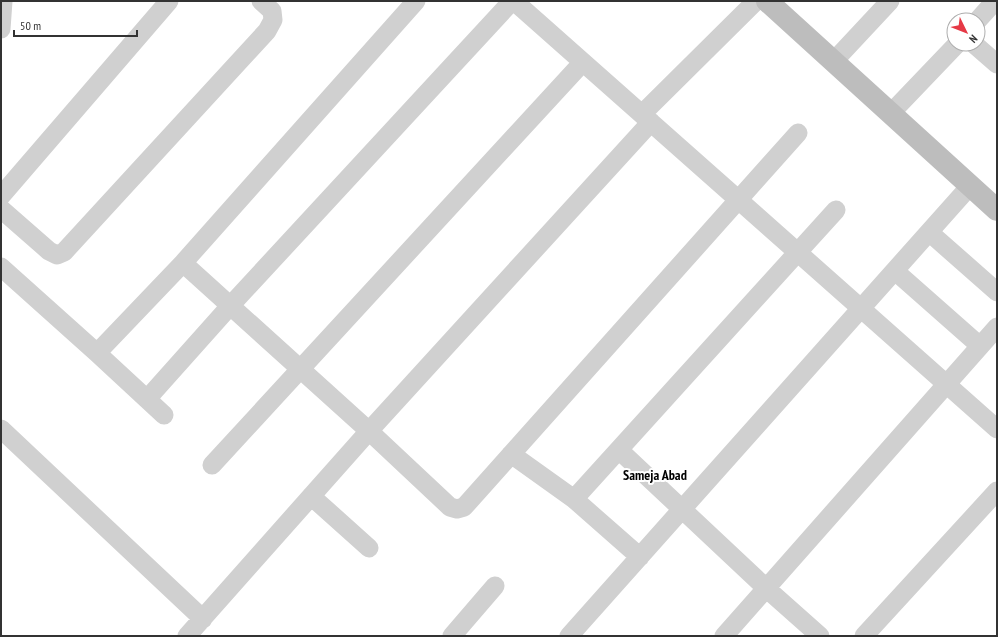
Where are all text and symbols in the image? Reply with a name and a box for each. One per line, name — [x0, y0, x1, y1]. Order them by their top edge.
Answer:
scale bar — [14, 12, 137, 38]
north arrow — [946, 12, 986, 52]
text: 50 m — [20, 18, 41, 33]
text: N — [966, 32, 980, 46]
district label: Sameja Abad — [623, 466, 687, 484]

